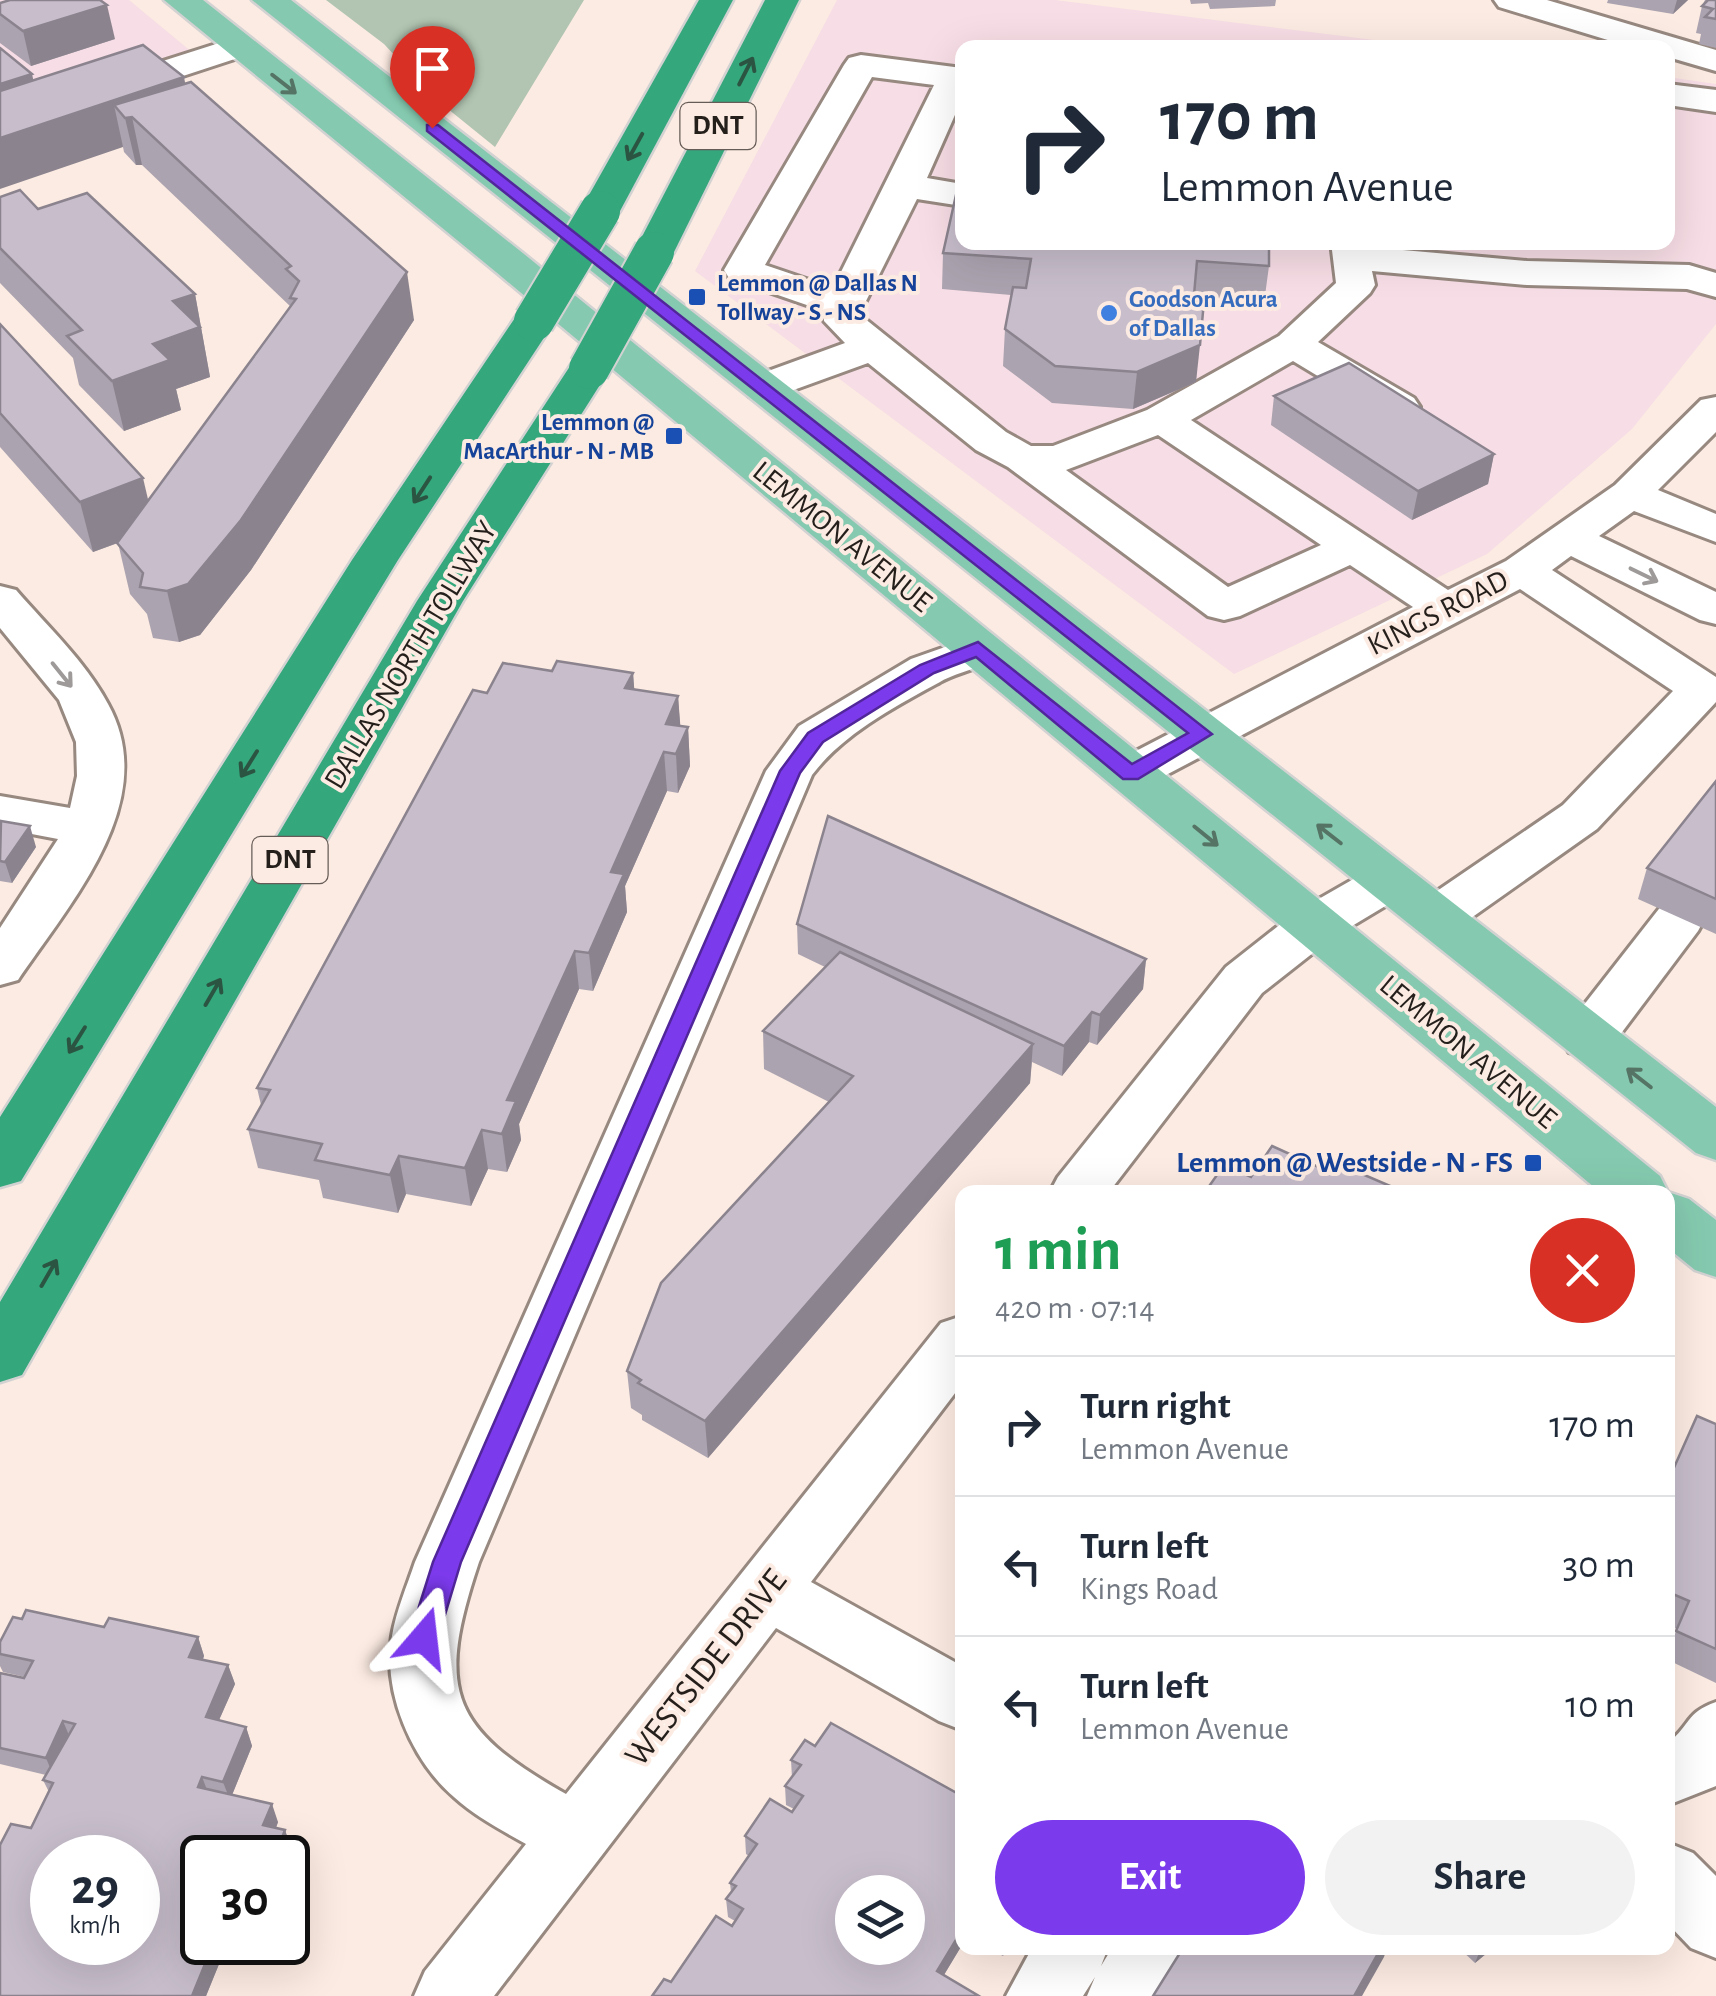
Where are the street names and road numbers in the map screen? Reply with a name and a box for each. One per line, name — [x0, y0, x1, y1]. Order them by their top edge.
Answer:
road number: DNT — [680, 103, 756, 149]
street label: LEMMON AVENUE — [747, 456, 937, 618]
street label: DALLAS NORTH TOLLWAY — [319, 516, 503, 794]
street label: KINGS ROAD — [1363, 565, 1513, 661]
road number: DNT — [252, 837, 328, 883]
street label: LEMMON AVENUE — [1374, 970, 1562, 1134]
street label: WESTSIDE DRIVE — [619, 1563, 794, 1773]

